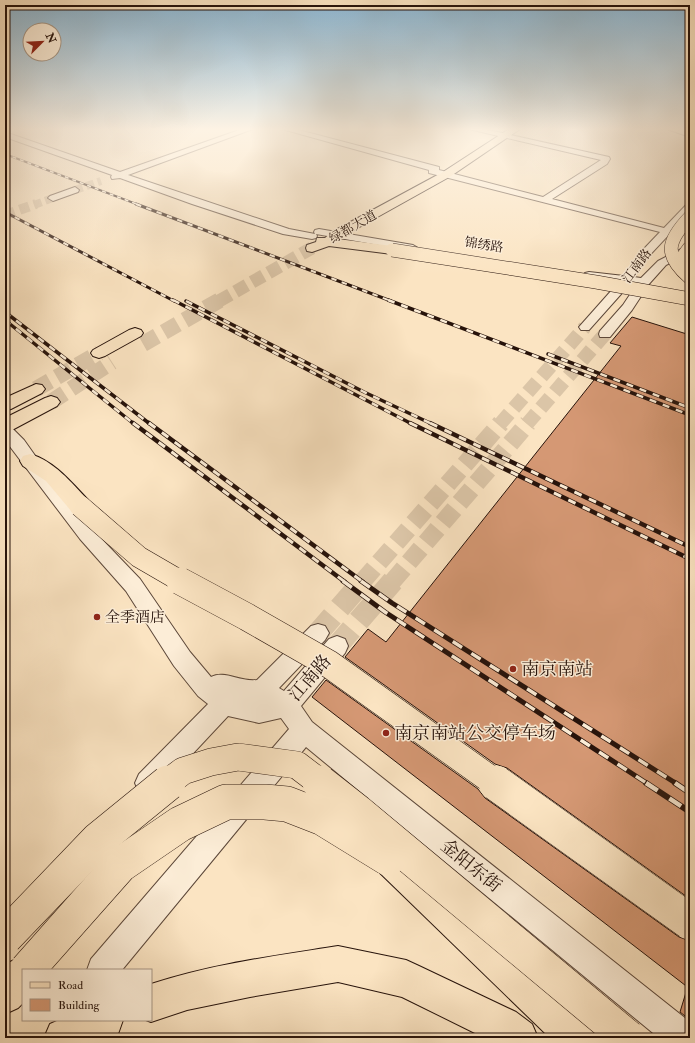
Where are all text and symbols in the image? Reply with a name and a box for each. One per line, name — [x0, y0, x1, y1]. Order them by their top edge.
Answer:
north arrow — [22, 22, 62, 62]
text: N — [42, 30, 59, 46]
street label: 绿都大道 — [326, 207, 380, 247]
street label: 锦绣路 — [463, 234, 505, 256]
street label: 江南路 — [619, 246, 655, 286]
place label: 全季酒店 — [105, 608, 165, 627]
marker: 全季酒店 — [92, 612, 102, 622]
street label: 江南路 — [284, 650, 336, 706]
place label: 南京南站 — [521, 658, 593, 681]
marker: 南京南站 — [508, 664, 518, 674]
place label: 南京南站公交停车场 — [394, 722, 556, 745]
marker: 南京南站公交停车场 — [381, 728, 391, 738]
street label: 金阳东街 — [436, 834, 506, 898]
legend — [22, 969, 152, 1021]
text: Road — [58, 978, 83, 993]
text: Building — [58, 998, 101, 1013]

